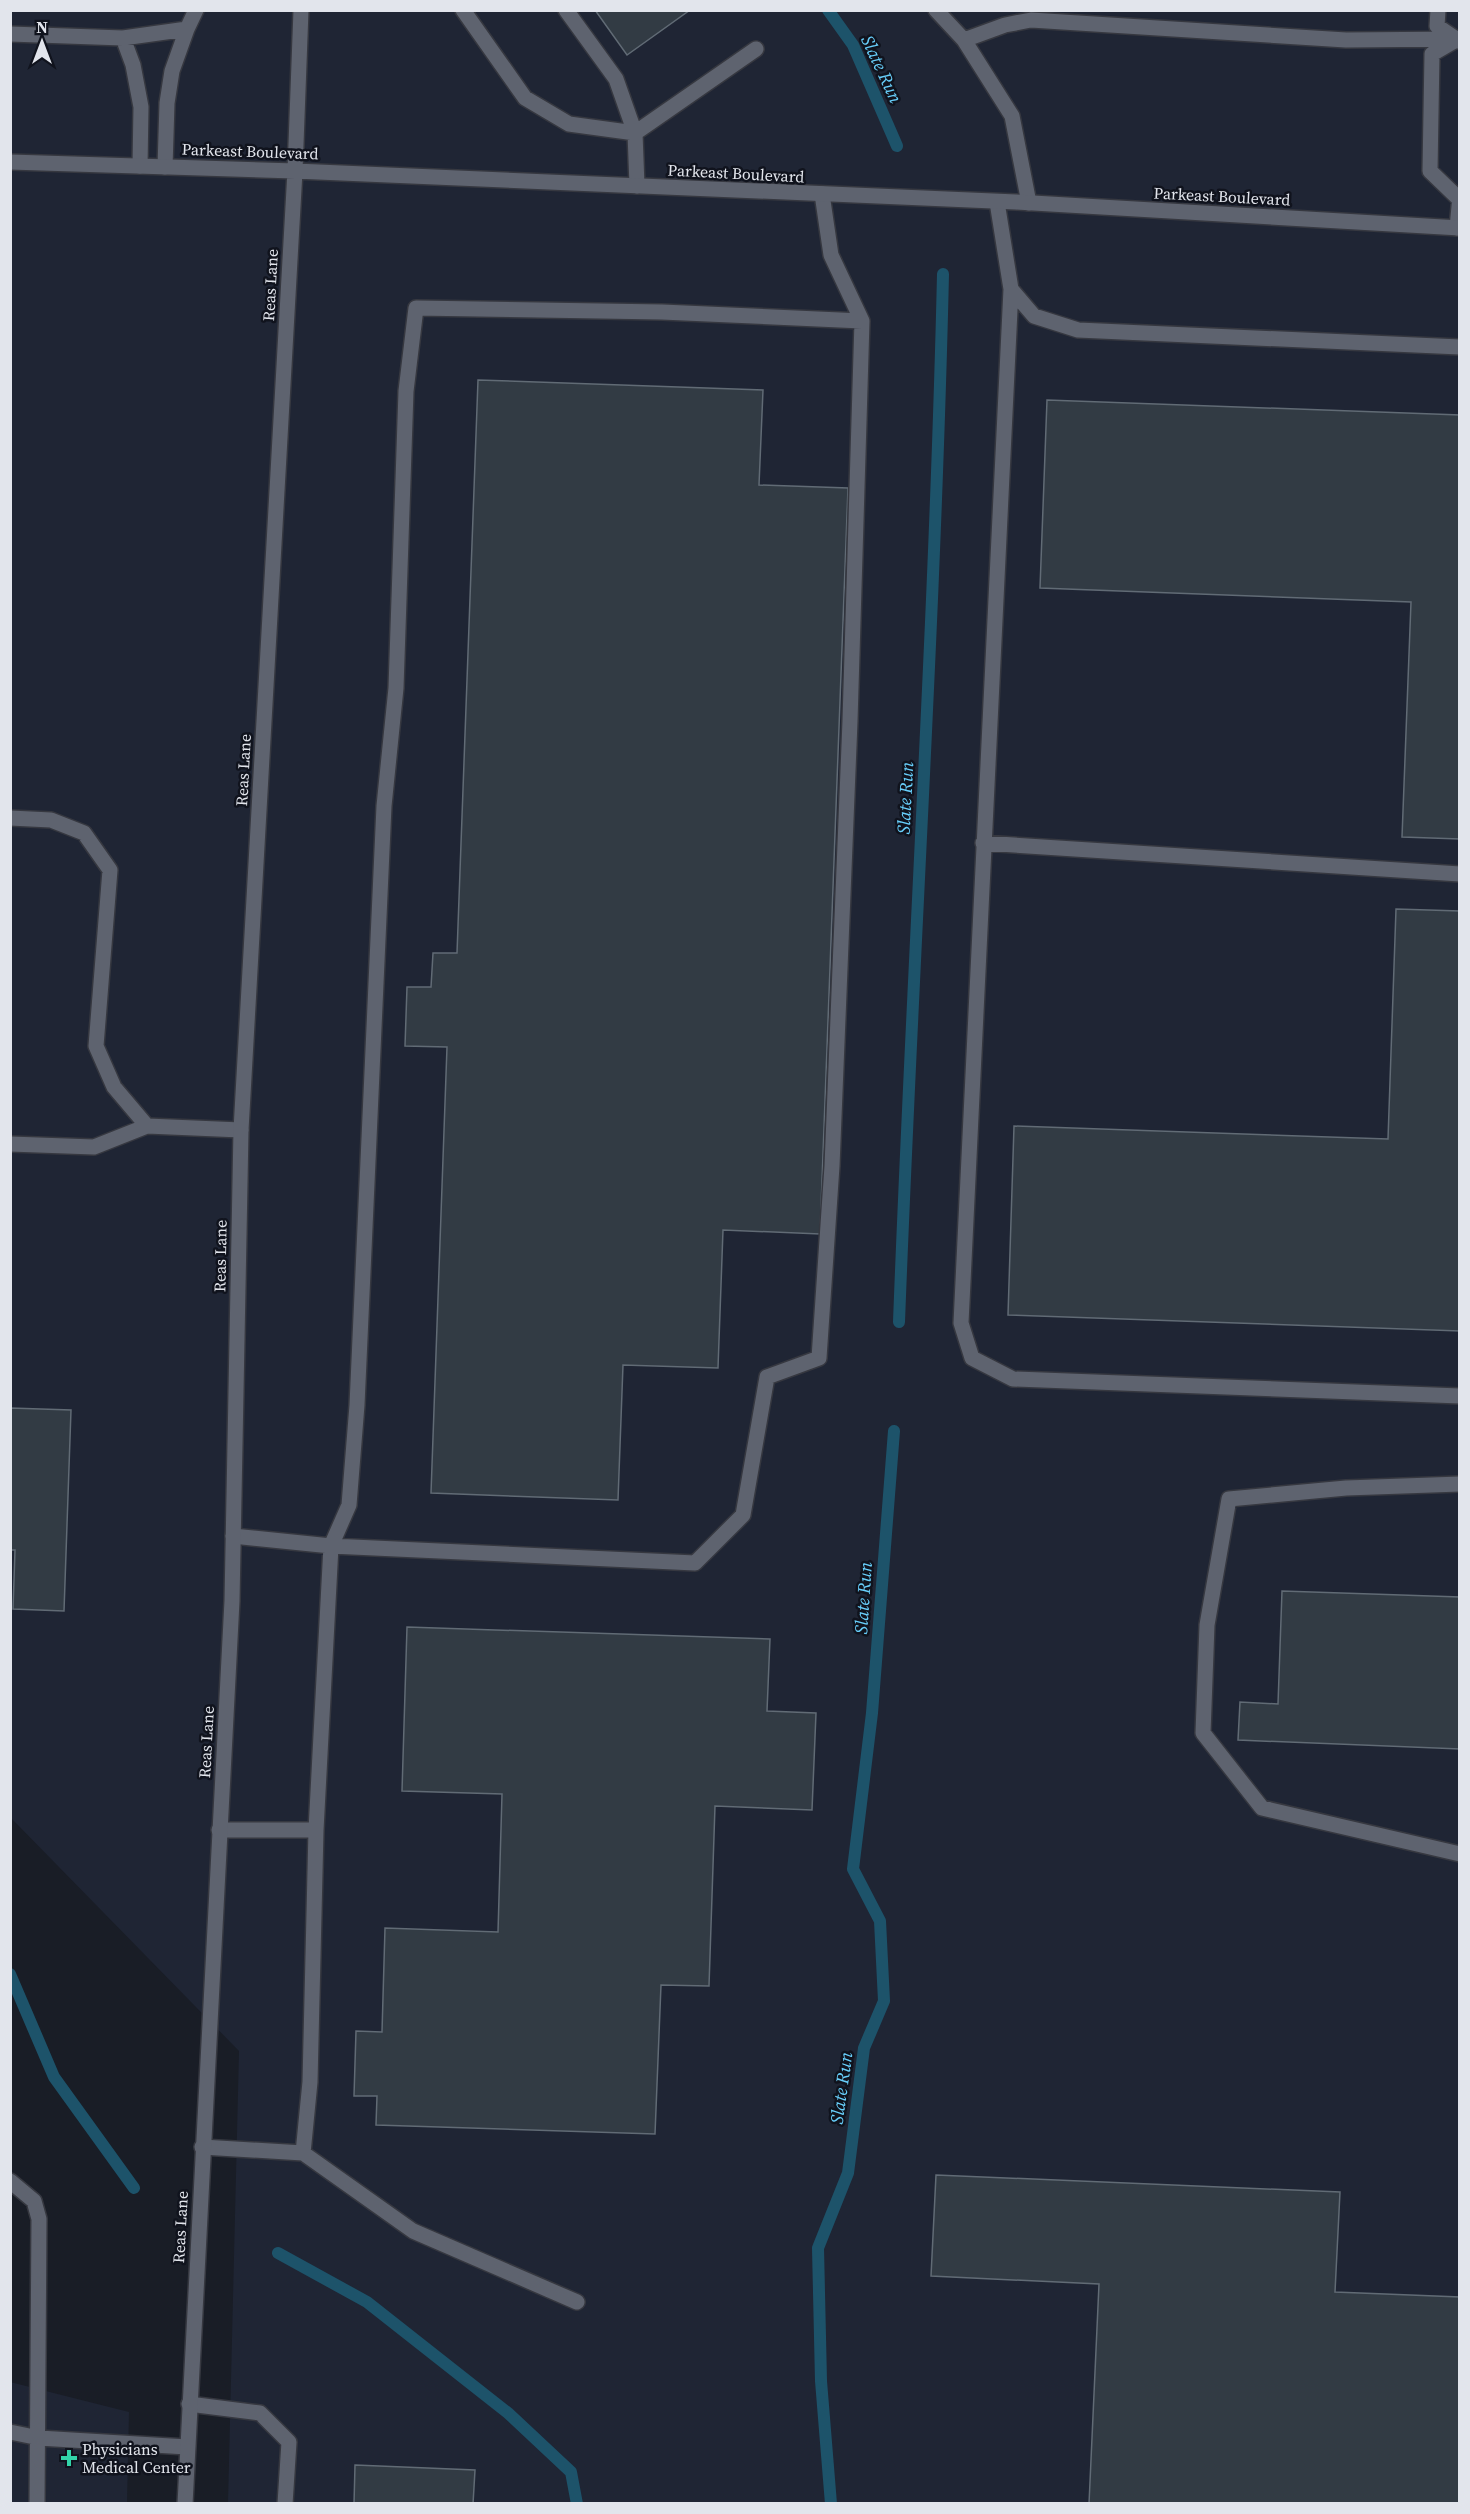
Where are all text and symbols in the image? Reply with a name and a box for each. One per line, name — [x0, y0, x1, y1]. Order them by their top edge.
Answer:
north arrow — [12, 12, 72, 72]
text: N — [36, 16, 48, 38]
water label: Slate Run — [855, 31, 909, 107]
street label: Parkeast Boulevard — [181, 138, 319, 164]
street label: Parkeast Boulevard — [667, 158, 805, 188]
street label: Parkeast Boulevard — [1153, 181, 1291, 211]
street label: Reas Lane — [257, 248, 283, 322]
street label: Reas Lane — [230, 733, 256, 807]
water label: Slate Run — [891, 761, 919, 835]
street label: Reas Lane — [208, 1220, 232, 1292]
water label: Slate Run — [848, 1561, 878, 1635]
street label: Reas Lane — [193, 1705, 219, 1779]
water label: Slate Run — [824, 2050, 858, 2126]
street label: Reas Lane — [167, 2190, 193, 2264]
place label: Physicians Medical Center — [82, 2438, 191, 2478]
marker: Physicians Medical Center — [60, 2449, 78, 2467]

